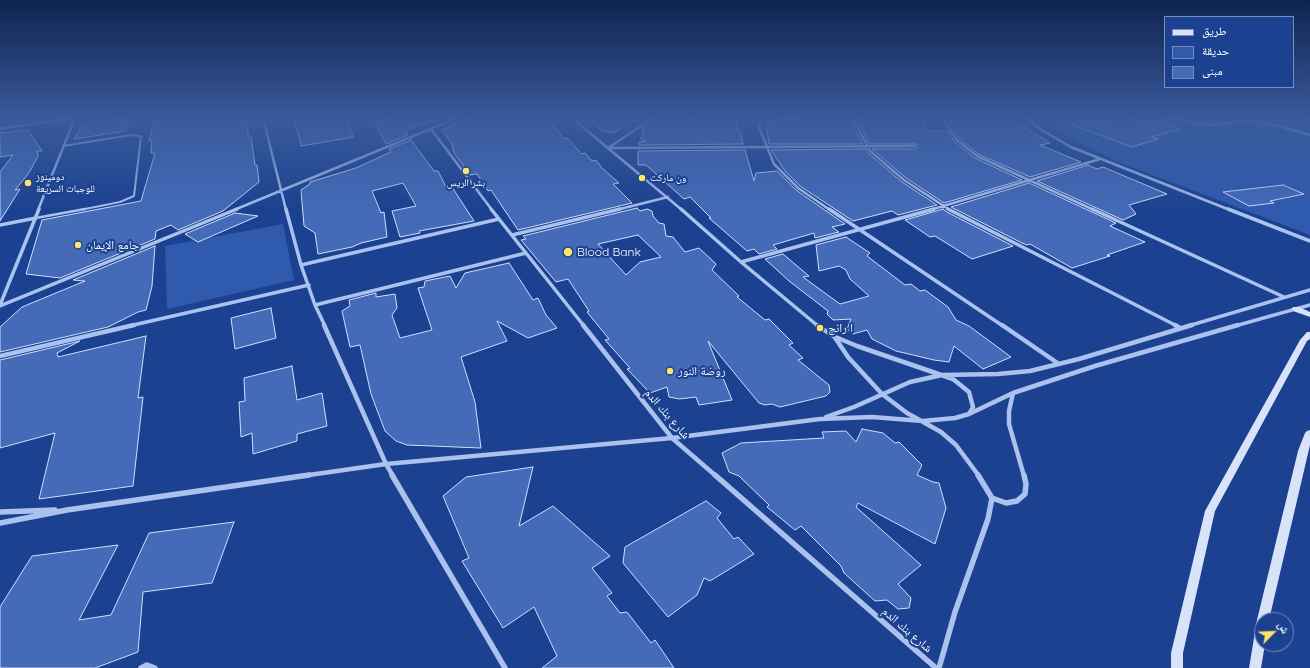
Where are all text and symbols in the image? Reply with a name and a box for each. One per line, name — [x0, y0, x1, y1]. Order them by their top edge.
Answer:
legend — [1164, 16, 1294, 88]
text: طريق — [1202, 23, 1227, 38]
text: حديقة — [1202, 43, 1230, 58]
text: مبنى — [1202, 63, 1223, 78]
marker: بشر الريس — [461, 166, 471, 176]
place label: دومينوز للوجبات السريعة — [36, 171, 95, 194]
place label: ون ماركت — [650, 172, 687, 184]
marker: ون ماركت — [637, 173, 647, 183]
place label: بشر الريس — [447, 177, 485, 189]
marker: دومينوز للوجبات السريعة — [23, 178, 33, 188]
place label: جامع الإيمان — [86, 238, 139, 252]
marker: جامع الإيمان — [73, 240, 83, 250]
place label: Blood Bank — [577, 245, 641, 259]
marker: Blood Bank — [562, 246, 574, 258]
place label: ا رانج — [828, 321, 853, 335]
marker: ا رانج — [815, 323, 825, 333]
place label: روضة النور — [678, 364, 726, 378]
marker: روضة النور — [665, 366, 675, 376]
street label: شارع بنك الدم — [641, 386, 693, 442]
street label: شارع بنك الدم — [879, 604, 935, 656]
north arrow — [1254, 612, 1294, 652]
text: ش — [1275, 619, 1293, 636]

